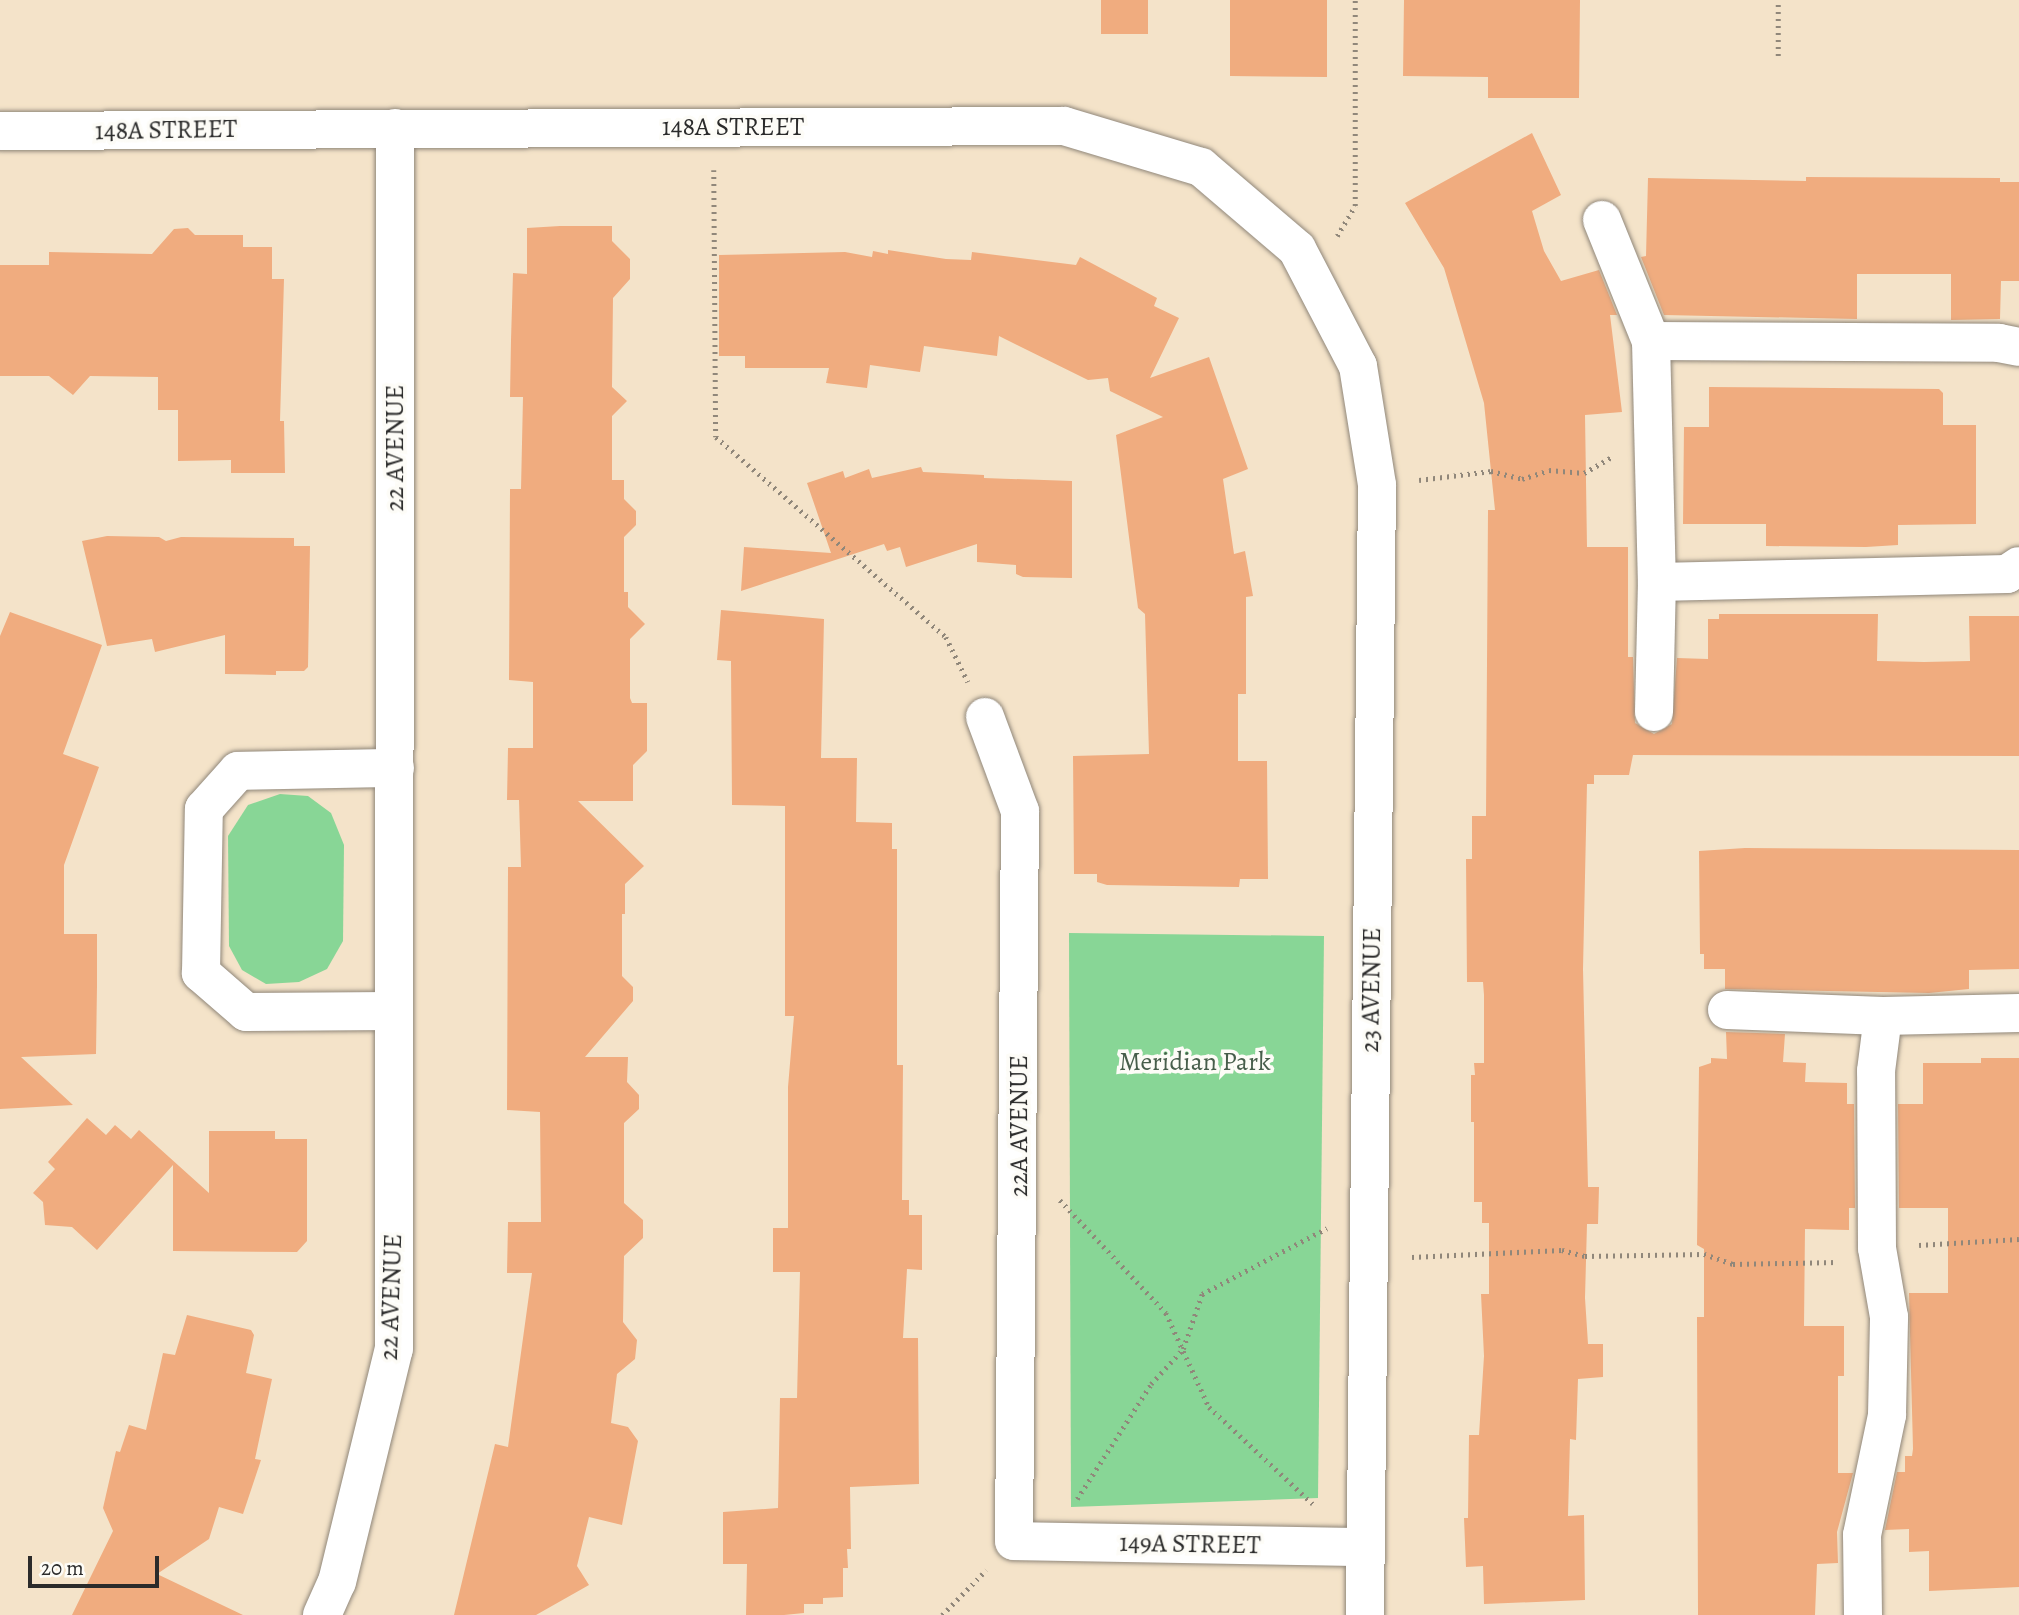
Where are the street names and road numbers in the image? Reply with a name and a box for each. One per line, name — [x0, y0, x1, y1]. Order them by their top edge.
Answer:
street label: 148A STREET — [662, 111, 804, 143]
street label: 148A STREET — [95, 113, 237, 147]
street label: 22 AVENUE — [379, 385, 411, 511]
street label: 23 AVENUE — [1354, 927, 1388, 1053]
street label: 22A AVENUE — [1003, 1055, 1035, 1197]
street label: 22 AVENUE — [373, 1233, 409, 1361]
street label: 149A STREET — [1119, 1527, 1261, 1561]

